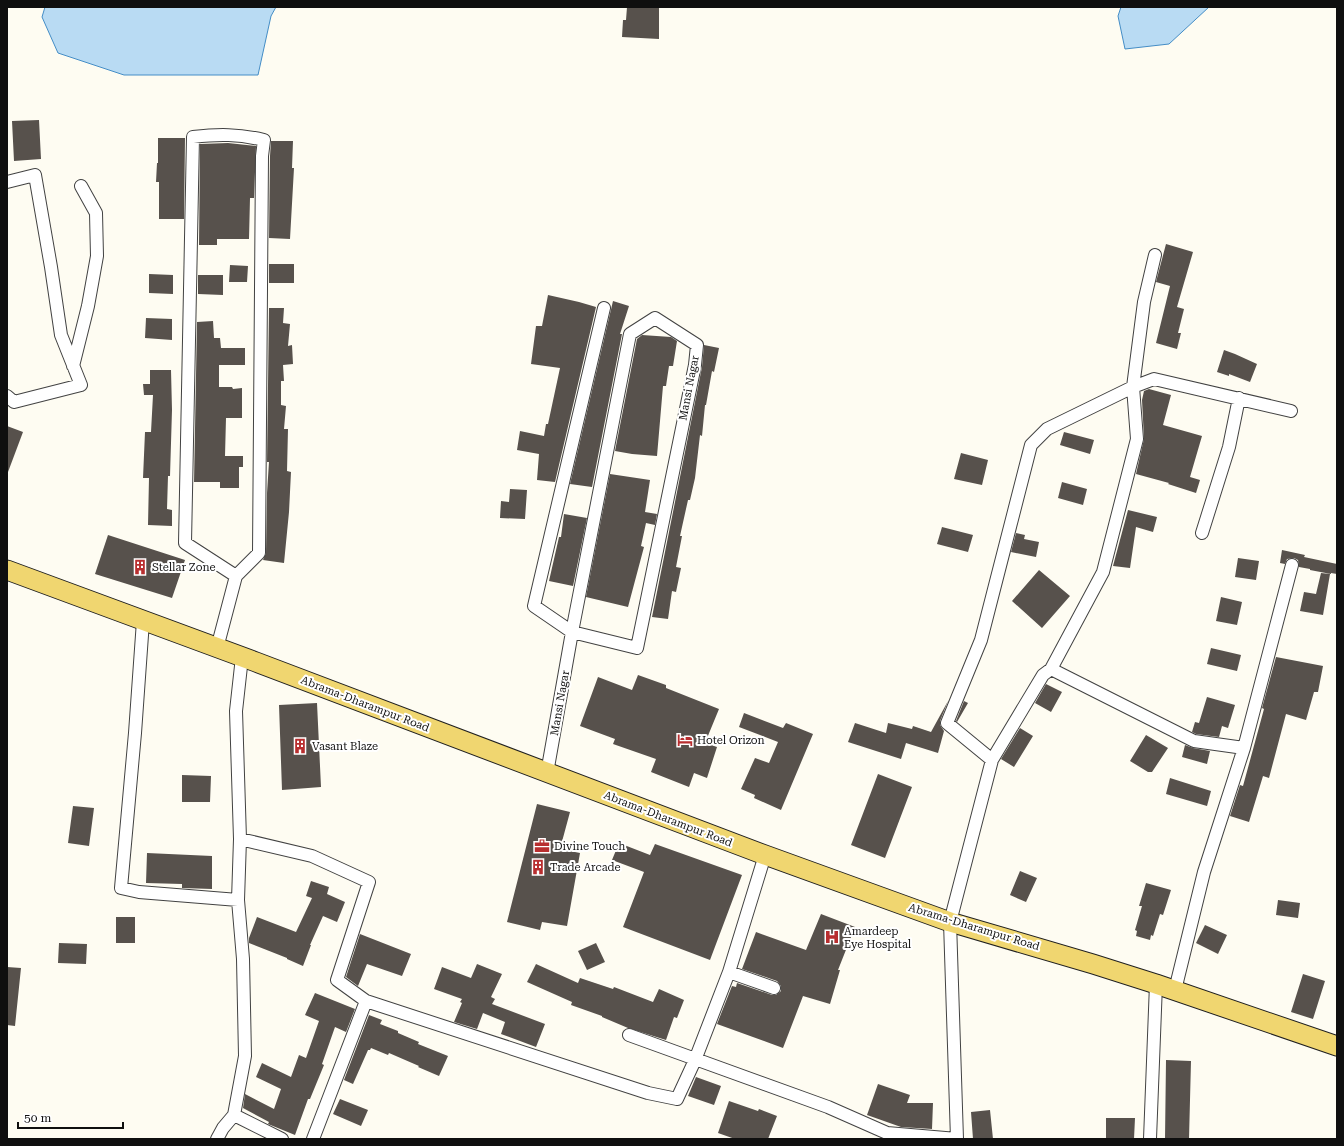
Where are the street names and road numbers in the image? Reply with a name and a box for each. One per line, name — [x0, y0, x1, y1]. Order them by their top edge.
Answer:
street label: Mansi Nagar — [676, 354, 702, 422]
street label: Mansi Nagar — [548, 669, 572, 737]
street label: Abrama-Dharampur Road — [299, 673, 431, 735]
street label: Abrama-Dharampur Road — [602, 788, 734, 850]
street label: Abrama-Dharampur Road — [907, 901, 1041, 953]

